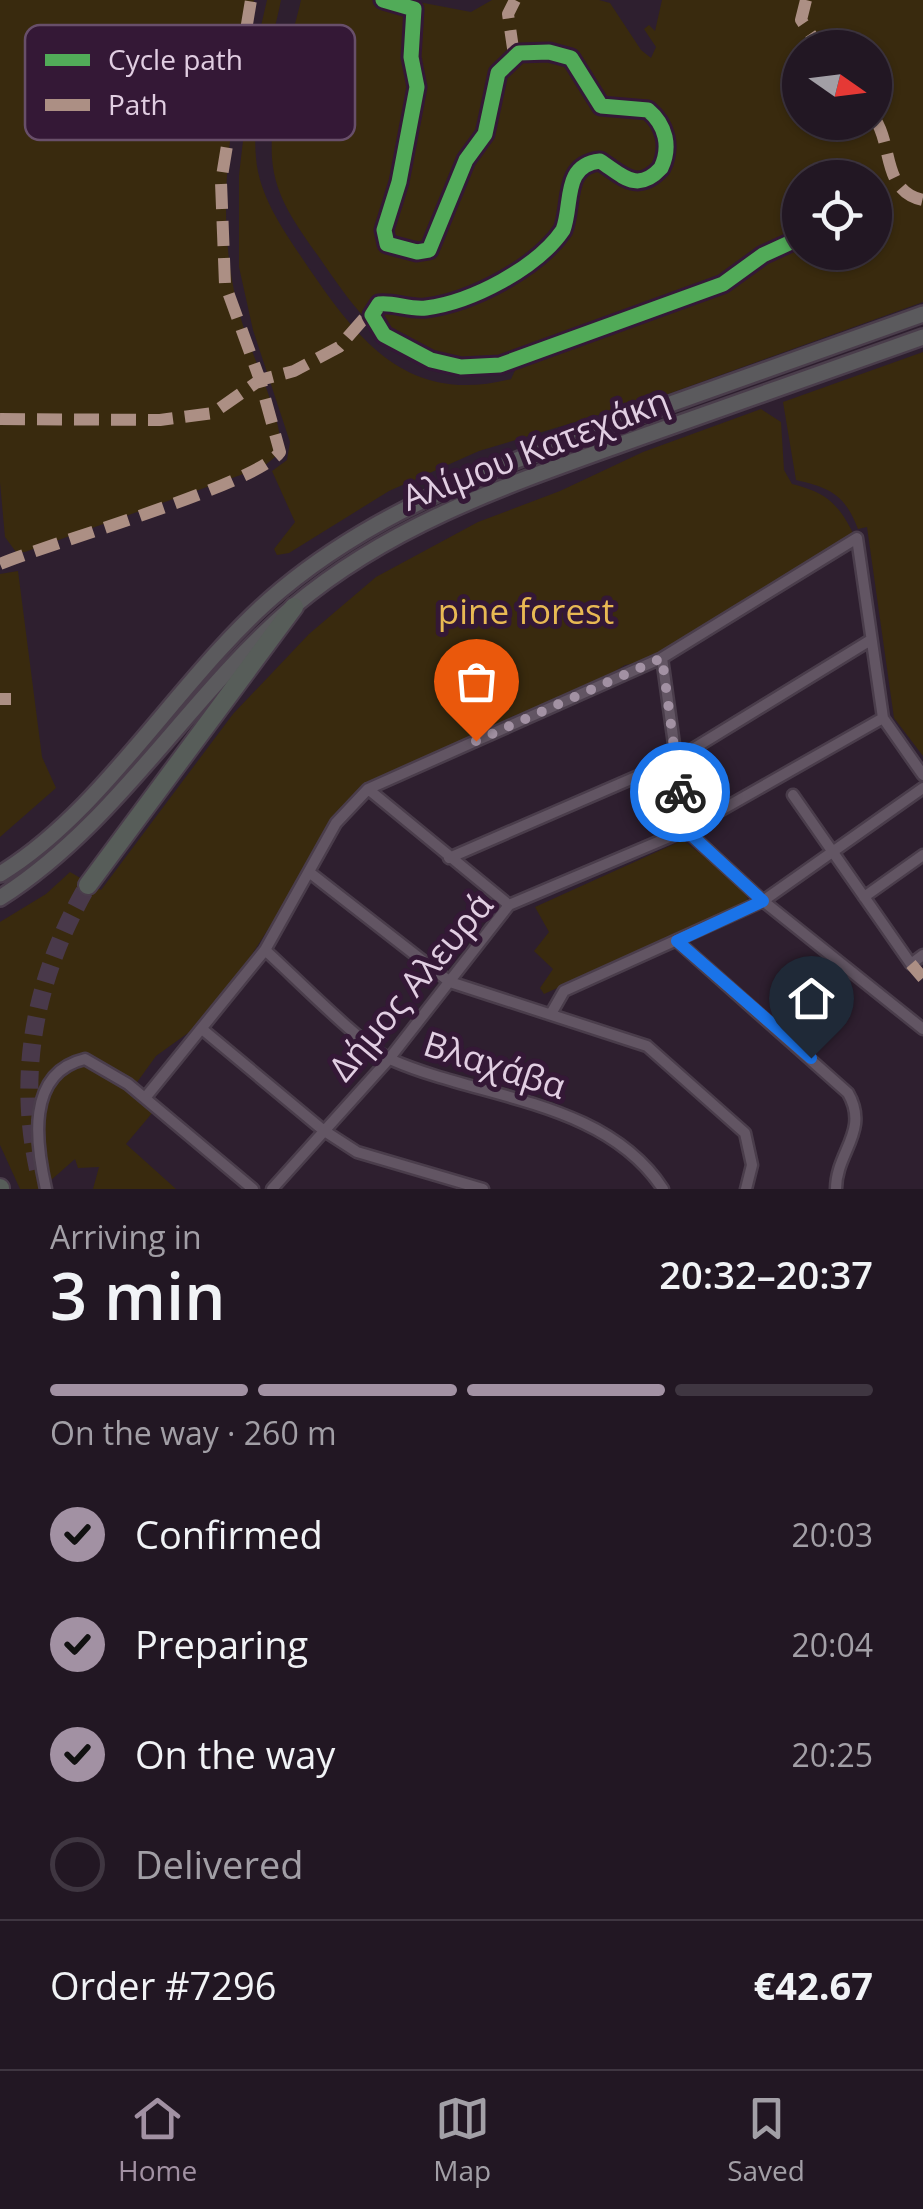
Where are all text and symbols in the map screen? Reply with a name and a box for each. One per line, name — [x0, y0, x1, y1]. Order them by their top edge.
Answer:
legend — [25, 25, 355, 140]
north arrow — [782, 30, 892, 140]
map controls — [782, 30, 892, 270]
text: Cycle path — [108, 40, 243, 78]
text: Path — [108, 85, 168, 123]
button: locate — [782, 160, 892, 270]
street label: Αλίμου Κατεχάκη — [395, 375, 675, 521]
park label: pine forest — [438, 587, 614, 634]
pin — [434, 639, 519, 742]
icon: bag — [449, 654, 504, 709]
courier — [630, 742, 730, 842]
icon: bike — [653, 765, 708, 820]
street label: Δήμος Αλευρά — [318, 882, 502, 1090]
pin — [769, 956, 854, 1059]
icon: home — [784, 971, 839, 1026]
street label: Βλαχάβα — [418, 1019, 572, 1109]
text: Arriving in — [50, 1215, 202, 1258]
text: 20:32–20:37 — [659, 1248, 873, 1300]
text: 3 min — [50, 1251, 225, 1339]
text: On the way · 260 m — [50, 1411, 337, 1454]
icon: check — [50, 1507, 105, 1562]
text: Confirmed — [135, 1508, 323, 1560]
text: 20:03 — [791, 1513, 873, 1556]
icon: check — [50, 1617, 105, 1672]
text: Preparing — [135, 1618, 308, 1670]
text: 20:04 — [791, 1623, 873, 1666]
icon: check — [50, 1727, 105, 1782]
text: On the way — [135, 1728, 335, 1780]
text: 20:25 — [791, 1733, 873, 1776]
text: Delivered — [135, 1838, 304, 1890]
text: Order #7296 — [50, 1959, 277, 2011]
text: €42.67 — [754, 1959, 873, 2011]
tab: Home — [118, 2091, 197, 2189]
tab: Map — [433, 2091, 491, 2189]
tab: Saved — [727, 2091, 805, 2189]

